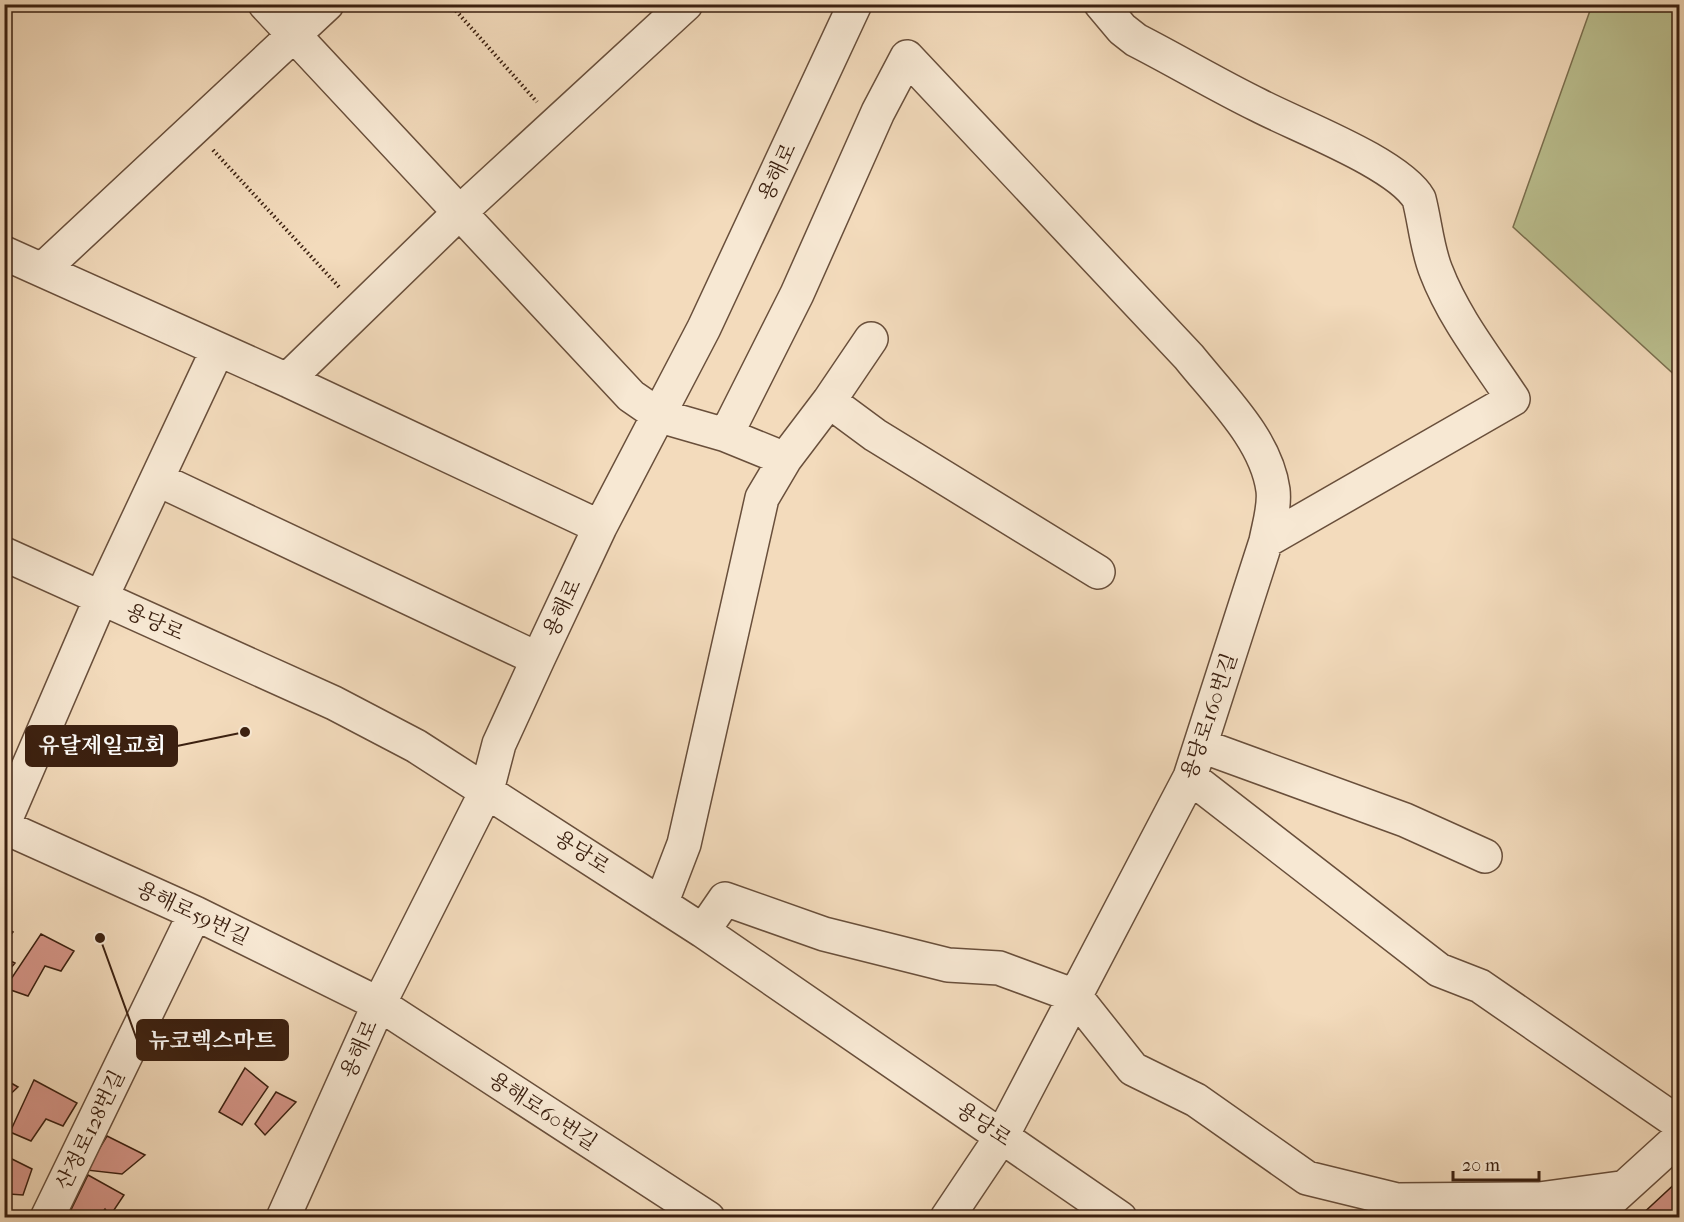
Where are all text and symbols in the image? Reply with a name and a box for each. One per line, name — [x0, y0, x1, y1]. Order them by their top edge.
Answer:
street label: 용해로 — [753, 139, 801, 205]
street label: 용해로 — [538, 575, 586, 641]
street label: 용당로 — [122, 599, 188, 645]
street label: 용당로160번길 — [1176, 650, 1242, 782]
callout: 유달제일교회 — [26, 726, 177, 766]
text: 유달제일교회 — [38, 733, 166, 759]
street label: 용당로 — [550, 825, 614, 879]
street label: 용해로59번길 — [133, 876, 253, 950]
street label: 용해로 — [336, 1016, 382, 1082]
callout: 뉴코렉스마트 — [137, 1020, 288, 1060]
text: 뉴코렉스마트 — [148, 1028, 277, 1054]
street label: 산정로128번길 — [51, 1066, 129, 1194]
street label: 용해로60번길 — [484, 1067, 602, 1155]
street label: 용당로 — [952, 1097, 1016, 1151]
scale bar — [1453, 1144, 1538, 1182]
text: 20 m — [1462, 1155, 1500, 1176]

